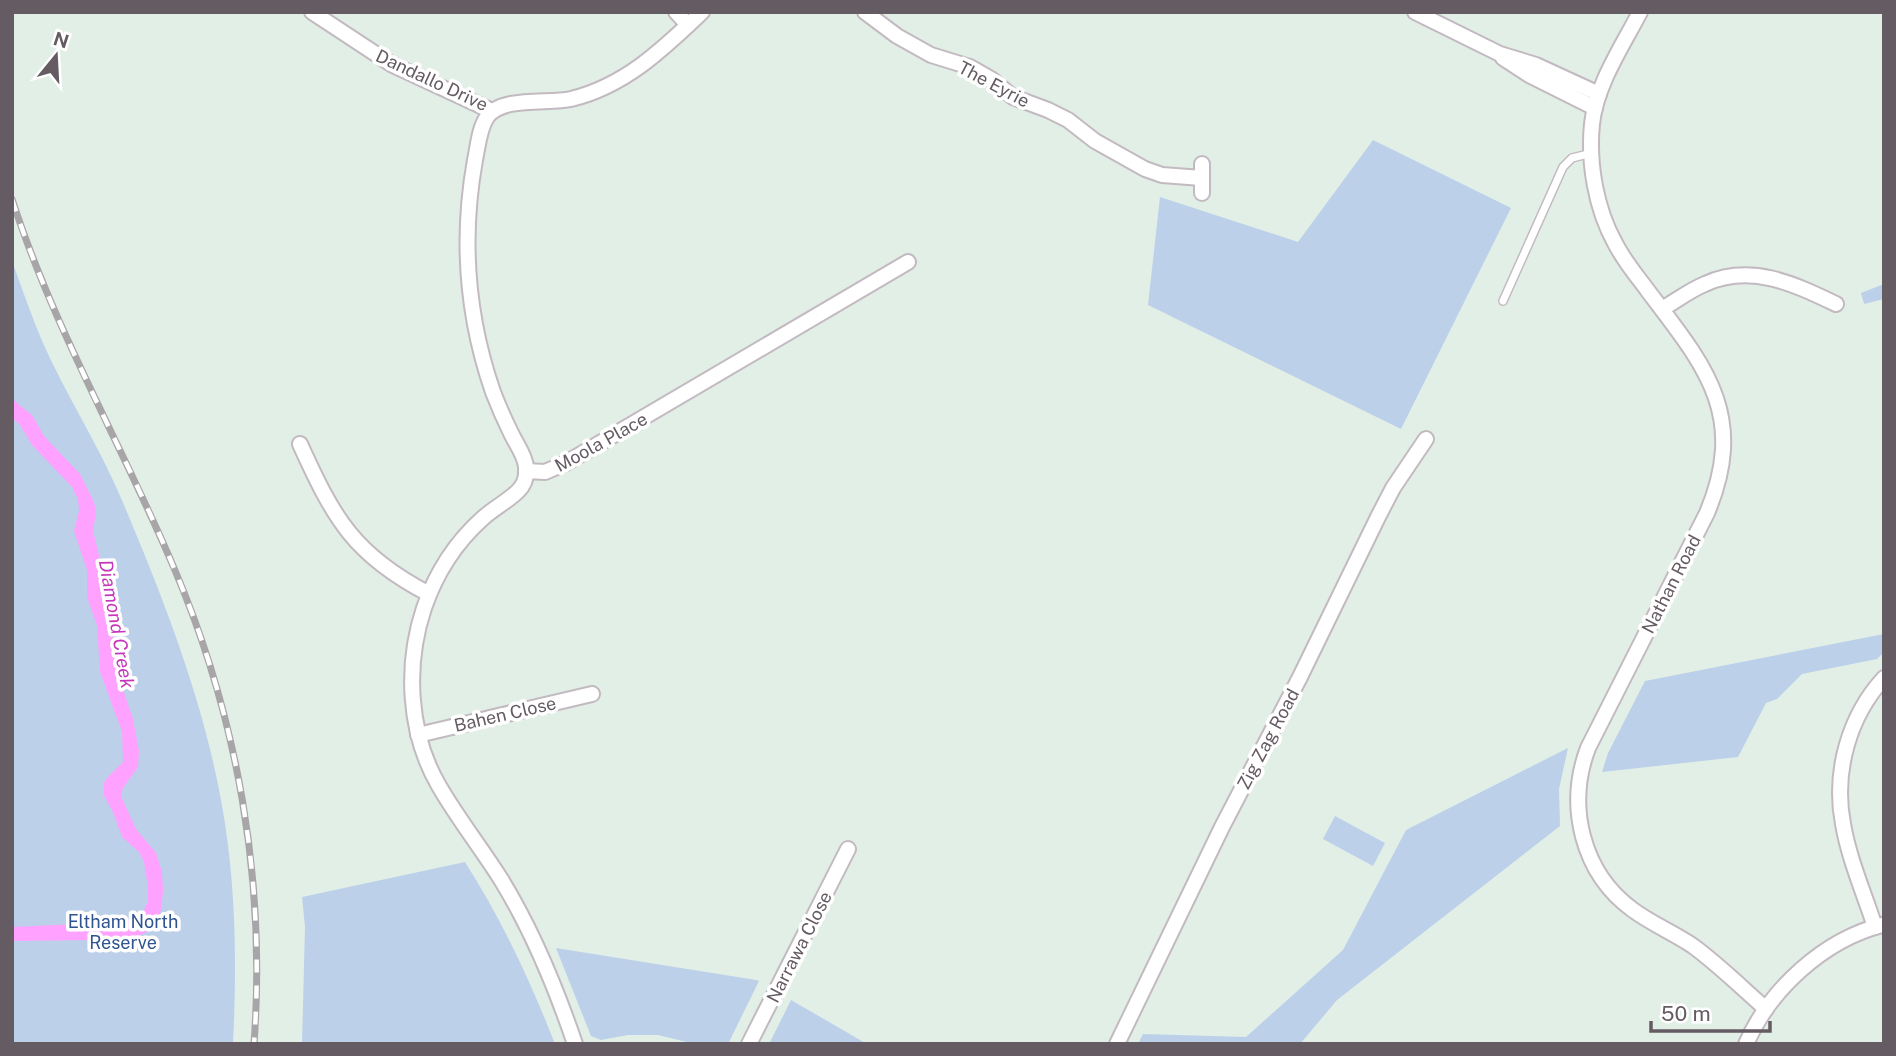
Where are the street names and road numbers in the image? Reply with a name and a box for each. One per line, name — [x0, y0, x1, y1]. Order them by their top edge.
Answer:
street label: Dandallo Drive — [373, 45, 491, 115]
street label: The Eyrie — [955, 56, 1033, 112]
street label: Moola Place — [551, 408, 651, 476]
street label: Nathan Road — [1637, 531, 1705, 637]
street label: Zig Zag Road — [1233, 685, 1303, 793]
street label: Bahen Close — [452, 692, 558, 736]
street label: Narrawa Close — [762, 888, 836, 1006]

